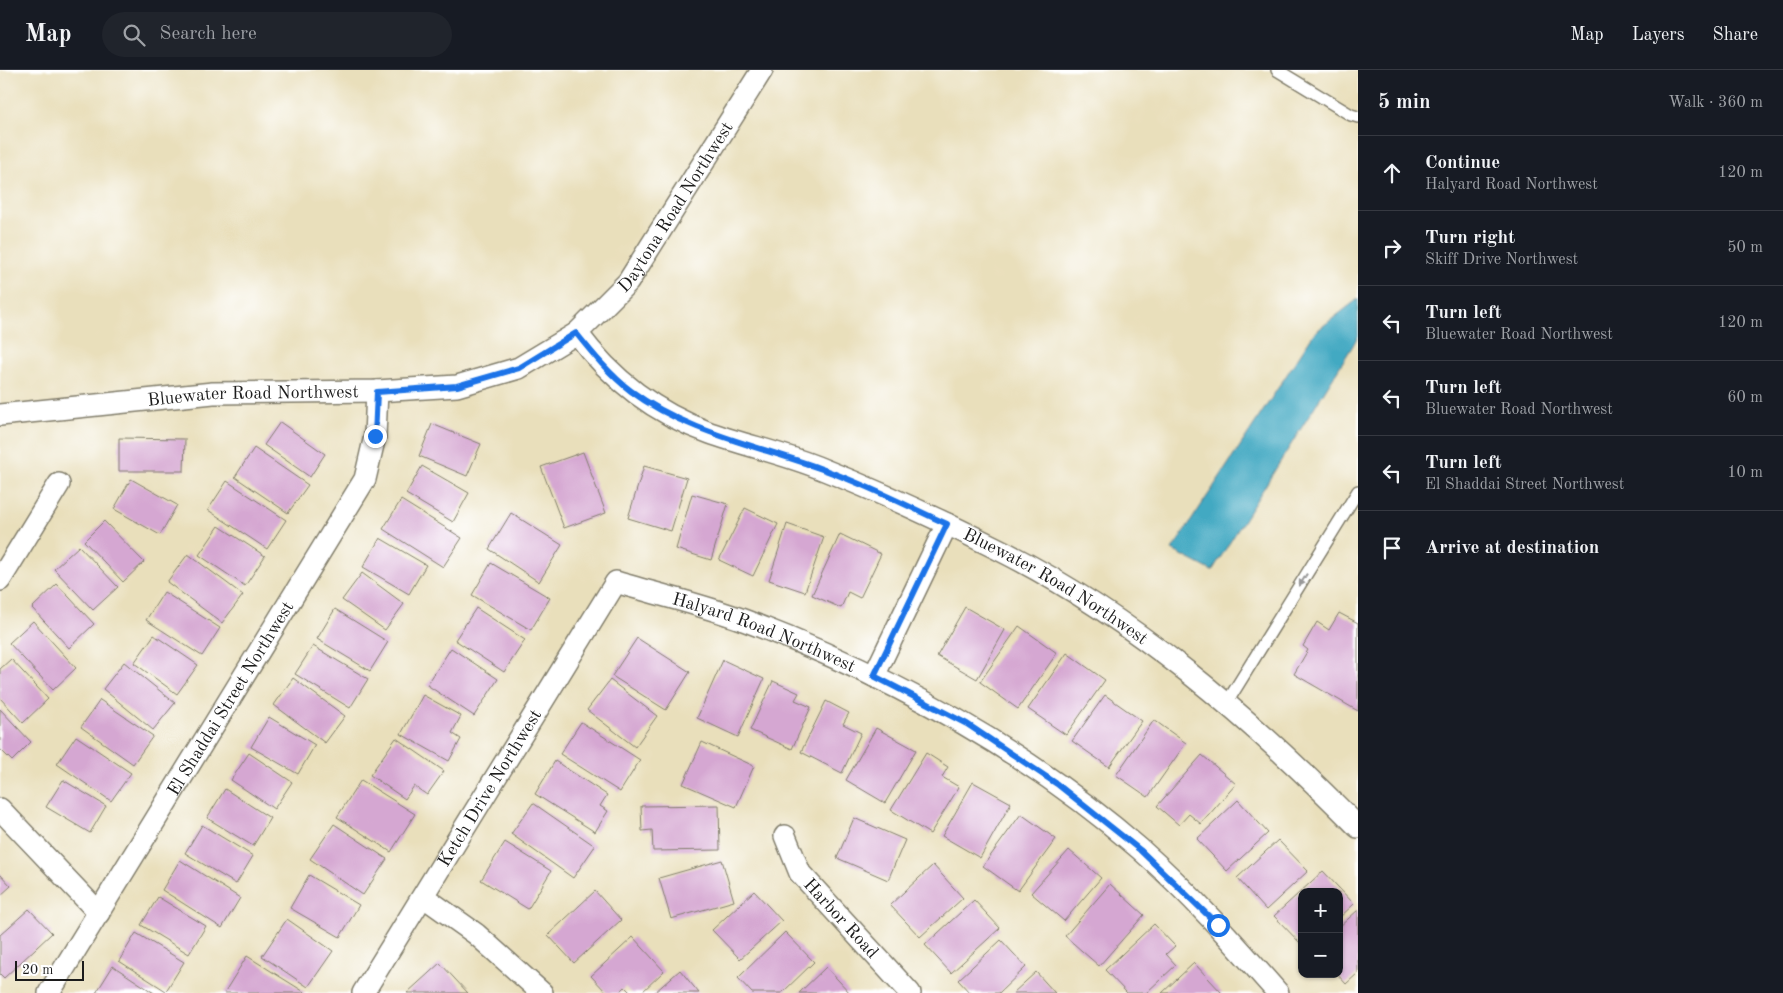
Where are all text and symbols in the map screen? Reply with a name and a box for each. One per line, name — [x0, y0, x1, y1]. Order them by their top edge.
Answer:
search box — [102, 12, 452, 57]
icon: search — [120, 21, 148, 49]
text: Map — [25, 23, 72, 47]
text: Search here — [160, 25, 257, 44]
text: Map — [1570, 26, 1604, 44]
text: Layers — [1632, 26, 1684, 44]
text: Share — [1712, 26, 1758, 44]
text: 5 min — [1378, 92, 1431, 113]
text: Walk · 360 m — [1668, 95, 1763, 111]
street label: Daytona Road Northwest — [615, 119, 737, 296]
text: Continue — [1425, 154, 1500, 173]
icon: ahead — [1378, 159, 1406, 187]
text: 120 m — [1718, 165, 1763, 181]
text: Halyard Road Northwest — [1425, 177, 1598, 193]
text: Turn right — [1425, 229, 1515, 248]
icon: right — [1378, 234, 1406, 262]
text: 50 m — [1727, 240, 1763, 256]
text: Skiff Drive Northwest — [1425, 252, 1578, 268]
text: Turn left — [1425, 304, 1502, 323]
icon: left — [1378, 309, 1406, 337]
text: 120 m — [1718, 315, 1763, 331]
text: Bluewater Road Northwest — [1425, 327, 1613, 343]
text: Turn left — [1425, 379, 1502, 398]
street label: Bluewater Road Northwest — [147, 383, 359, 410]
icon: left — [1378, 384, 1406, 412]
text: 60 m — [1727, 390, 1763, 406]
text: Bluewater Road Northwest — [1425, 402, 1613, 418]
route end — [364, 425, 387, 448]
text: Turn left — [1425, 454, 1502, 473]
icon: left — [1378, 459, 1406, 487]
text: 10 m — [1727, 465, 1763, 481]
text: El Shaddai Street Northwest — [1425, 477, 1624, 493]
street label: Bluewater Road Northwest — [960, 525, 1151, 648]
icon: arrive — [1378, 534, 1406, 562]
text: Arrive at destination — [1425, 539, 1599, 558]
one-way arrow — [1299, 574, 1308, 587]
street label: Halyard Road Northwest — [670, 590, 858, 676]
street label: El Shaddai Street Northwest — [165, 598, 298, 799]
street label: Ketch Drive Northwest — [435, 706, 545, 870]
street label: Harbor Road — [800, 875, 881, 962]
map controls — [1298, 888, 1343, 978]
button: + — [1298, 888, 1343, 933]
route start — [1207, 914, 1230, 937]
button: − — [1298, 933, 1343, 978]
scale bar — [15, 958, 84, 981]
text: 20 m — [22, 963, 53, 977]

